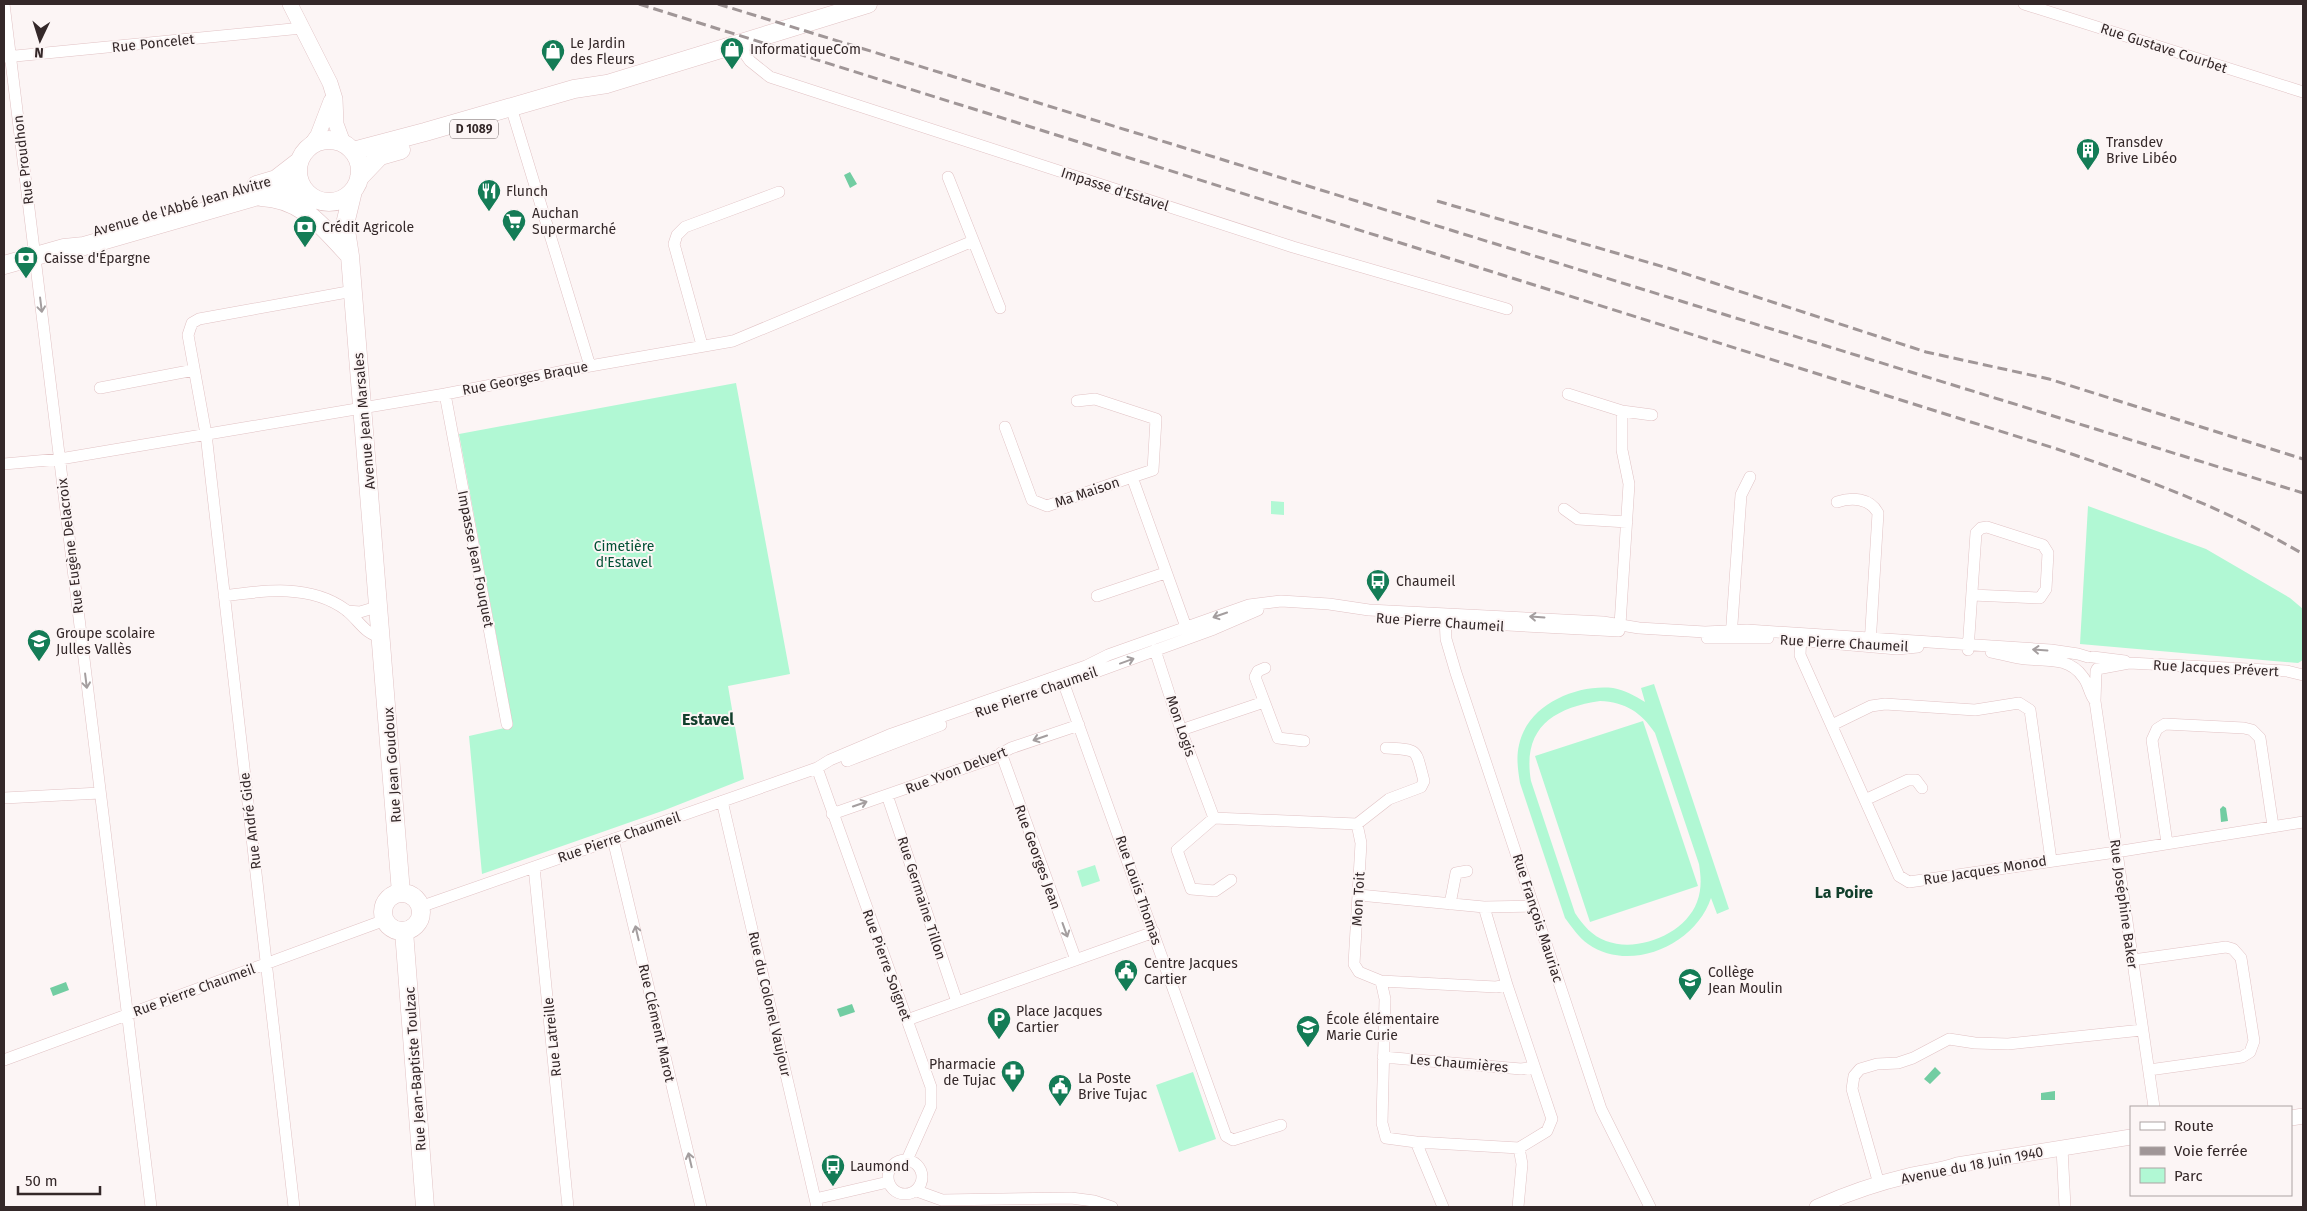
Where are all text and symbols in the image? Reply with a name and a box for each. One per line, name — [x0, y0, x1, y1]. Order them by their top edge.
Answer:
north arrow — [15, 15, 65, 65]
street label: Rue Gustave Courbet — [2098, 20, 2230, 77]
street label: Rue Poncelet — [111, 31, 196, 56]
place label: Le Jardin des Fleurs — [570, 35, 635, 68]
shop icon: InformatiqueCom — [719, 36, 745, 70]
shop icon: Le Jardin des Fleurs — [540, 38, 566, 72]
place label: InformatiqueCom — [750, 41, 861, 58]
text: N — [34, 44, 44, 61]
street label: Rue Proudhon — [10, 114, 37, 206]
road number: D 1089 — [450, 120, 498, 138]
place label: Transdev Brive Libéo — [2106, 134, 2177, 167]
building icon: Transdev Brive Libéo — [2075, 137, 2101, 171]
street label: Impasse d'Estavel — [1059, 164, 1171, 215]
street label: Avenue de l'Abbé Jean Alvitre — [91, 173, 273, 240]
restaurant icon: Flunch — [476, 178, 502, 212]
place label: Flunch — [506, 183, 548, 200]
place label: Auchan Supermarché — [532, 205, 616, 238]
supermarket icon: Auchan Supermarché — [501, 208, 527, 242]
bank icon: Crédit Agricole — [292, 214, 318, 248]
place label: Crédit Agricole — [322, 219, 414, 236]
bank icon: Caisse d'Épargne — [13, 245, 39, 279]
place label: Caisse d'Épargne — [44, 249, 150, 267]
one-way arrow — [36, 296, 46, 312]
street label: Avenue Jean Marsales — [350, 351, 379, 490]
street label: Rue Georges Braque — [461, 358, 590, 399]
street label: Ma Maison — [1052, 473, 1122, 512]
street label: Rue Eugène Delacroix — [54, 477, 87, 615]
street label: Impasse Jean Fouquet — [454, 489, 497, 630]
park label: Cimetière d'Estavel — [594, 538, 654, 571]
bus stop icon: Chaumeil — [1365, 568, 1391, 602]
place label: Chaumeil — [1396, 573, 1455, 590]
street label: Rue Pierre Chaumeil — [1375, 610, 1505, 635]
one-way arrow — [1212, 611, 1228, 620]
one-way arrow — [1529, 613, 1545, 622]
place label: Groupe scolaire Julles Vallès — [56, 625, 155, 658]
school or university icon: Groupe scolaire Julles Vallès — [26, 628, 52, 662]
street label: Rue Pierre Chaumeil — [1779, 632, 1909, 655]
one-way arrow — [2032, 645, 2048, 654]
one-way arrow — [1119, 656, 1134, 665]
street label: Rue Jacques Prévert — [2153, 657, 2280, 680]
street label: Rue Pierre Chaumeil — [973, 663, 1100, 721]
one-way arrow — [81, 673, 91, 689]
street label: Mon Logis — [1162, 693, 1199, 759]
street label: Rue Jean Goudoux — [380, 706, 405, 823]
district label: Estavel — [682, 710, 734, 729]
one-way arrow — [1033, 734, 1048, 743]
street label: Rue Yvon Delvert — [903, 743, 1010, 798]
street label: Rue André Gide — [236, 771, 265, 870]
one-way arrow — [851, 799, 867, 808]
street label: Rue Georges Jean — [1011, 802, 1064, 912]
street label: Rue Pierre Chaumeil — [556, 808, 683, 866]
street label: Rue Louis Thomas — [1112, 833, 1165, 948]
street label: Rue Germaine Tillon — [894, 834, 949, 962]
street label: Rue Joséphine Baker — [2106, 838, 2141, 971]
street label: Rue François Mauriac — [1509, 852, 1566, 985]
street label: Rue Jacques Monod — [1922, 852, 2048, 889]
street label: Mon Toit — [1349, 870, 1368, 927]
district label: La Poire — [1815, 883, 1873, 902]
street label: Rue Pierre Soignet — [858, 907, 915, 1024]
one-way arrow — [1061, 922, 1070, 938]
one-way arrow — [632, 926, 641, 942]
street label: Rue du Colonel Vaujour — [745, 930, 795, 1079]
place label: Centre Jacques Cartier — [1144, 955, 1238, 988]
public building icon: Centre Jacques Cartier — [1113, 958, 1139, 992]
street label: Rue Pierre Chaumeil — [131, 960, 258, 1020]
street label: Rue Clément Marot — [635, 962, 679, 1085]
place label: Collège Jean Moulin — [1708, 964, 1783, 997]
school or university icon: Collège Jean Moulin — [1677, 967, 1703, 1001]
street label: Rue Jean-Baptiste Toulzac — [401, 986, 430, 1152]
street label: Rue Latreille — [540, 996, 565, 1078]
place label: Place Jacques Cartier — [1016, 1003, 1103, 1036]
parking icon: Place Jacques Cartier — [986, 1006, 1012, 1040]
place label: École élémentaire Marie Curie — [1326, 1010, 1439, 1044]
school or university icon: École élémentaire Marie Curie — [1295, 1014, 1321, 1048]
street label: Les Chaumières — [1409, 1051, 1509, 1076]
place label: Pharmacie de Tujac — [929, 1056, 996, 1089]
pharmacy icon: Pharmacie de Tujac — [1000, 1059, 1026, 1093]
place label: La Poste Brive Tujac — [1078, 1070, 1147, 1103]
public building icon: La Poste Brive Tujac — [1047, 1073, 1073, 1107]
legend — [2130, 1106, 2292, 1196]
text: Route — [2174, 1117, 2214, 1135]
text: Voie ferrée — [2174, 1142, 2248, 1160]
street label: Avenue du 18 Juin 1940 — [1899, 1143, 2045, 1188]
one-way arrow — [685, 1152, 694, 1168]
bus stop icon: Laumond — [820, 1153, 846, 1187]
place label: Laumond — [850, 1158, 909, 1175]
scale bar — [18, 1164, 100, 1196]
text: Parc — [2174, 1167, 2203, 1185]
text: 50 m — [25, 1172, 58, 1190]

